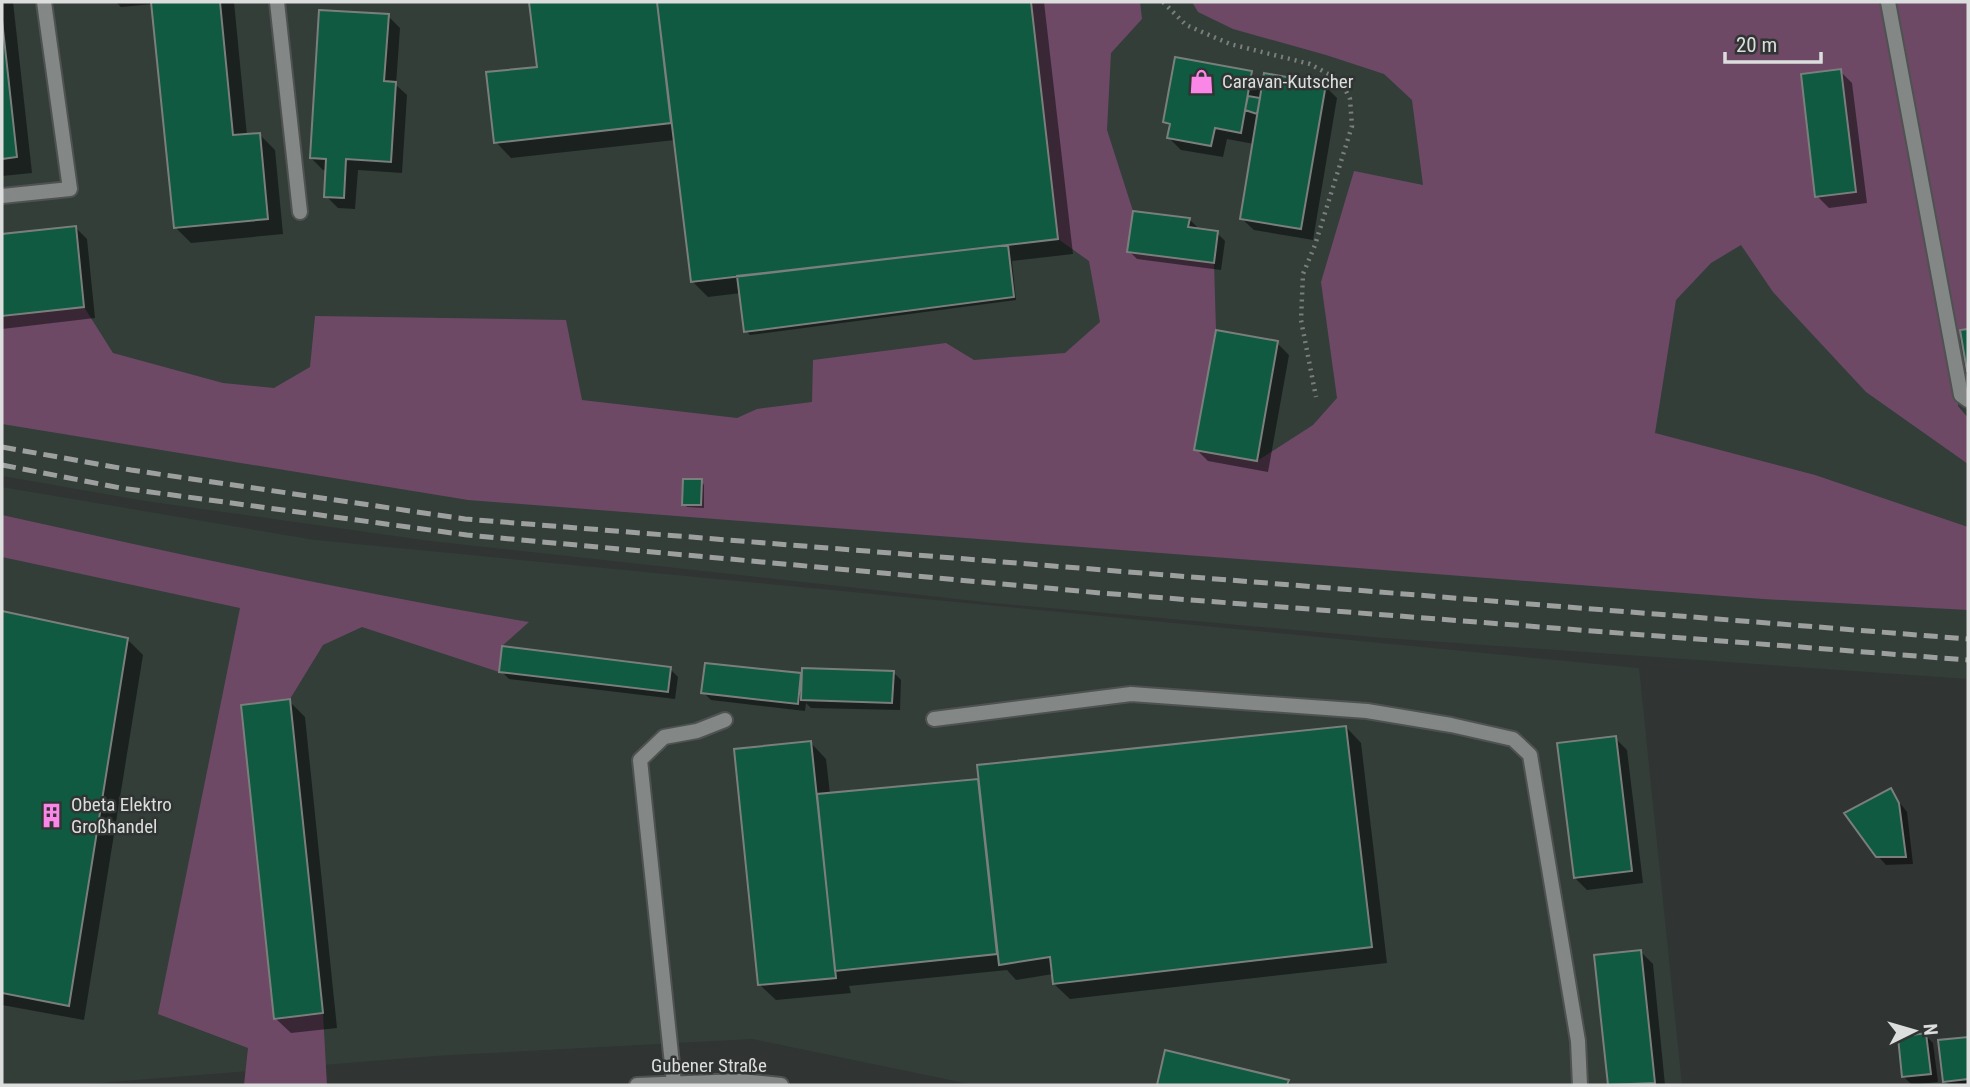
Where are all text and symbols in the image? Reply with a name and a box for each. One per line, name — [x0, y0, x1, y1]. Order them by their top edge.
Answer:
scale bar — [1725, 21, 1821, 65]
text: 20 m — [1736, 33, 1777, 57]
shop icon: Caravan-Kutscher — [1188, 67, 1216, 95]
place label: Caravan-Kutscher — [1222, 70, 1354, 93]
place label: Obeta Elektro Großhandel — [71, 793, 172, 838]
building icon: Obeta Elektro Großhandel — [37, 801, 65, 829]
north arrow — [1879, 996, 1949, 1066]
text: N — [1918, 1023, 1942, 1036]
street label: Gubener Straße — [651, 1054, 767, 1077]

